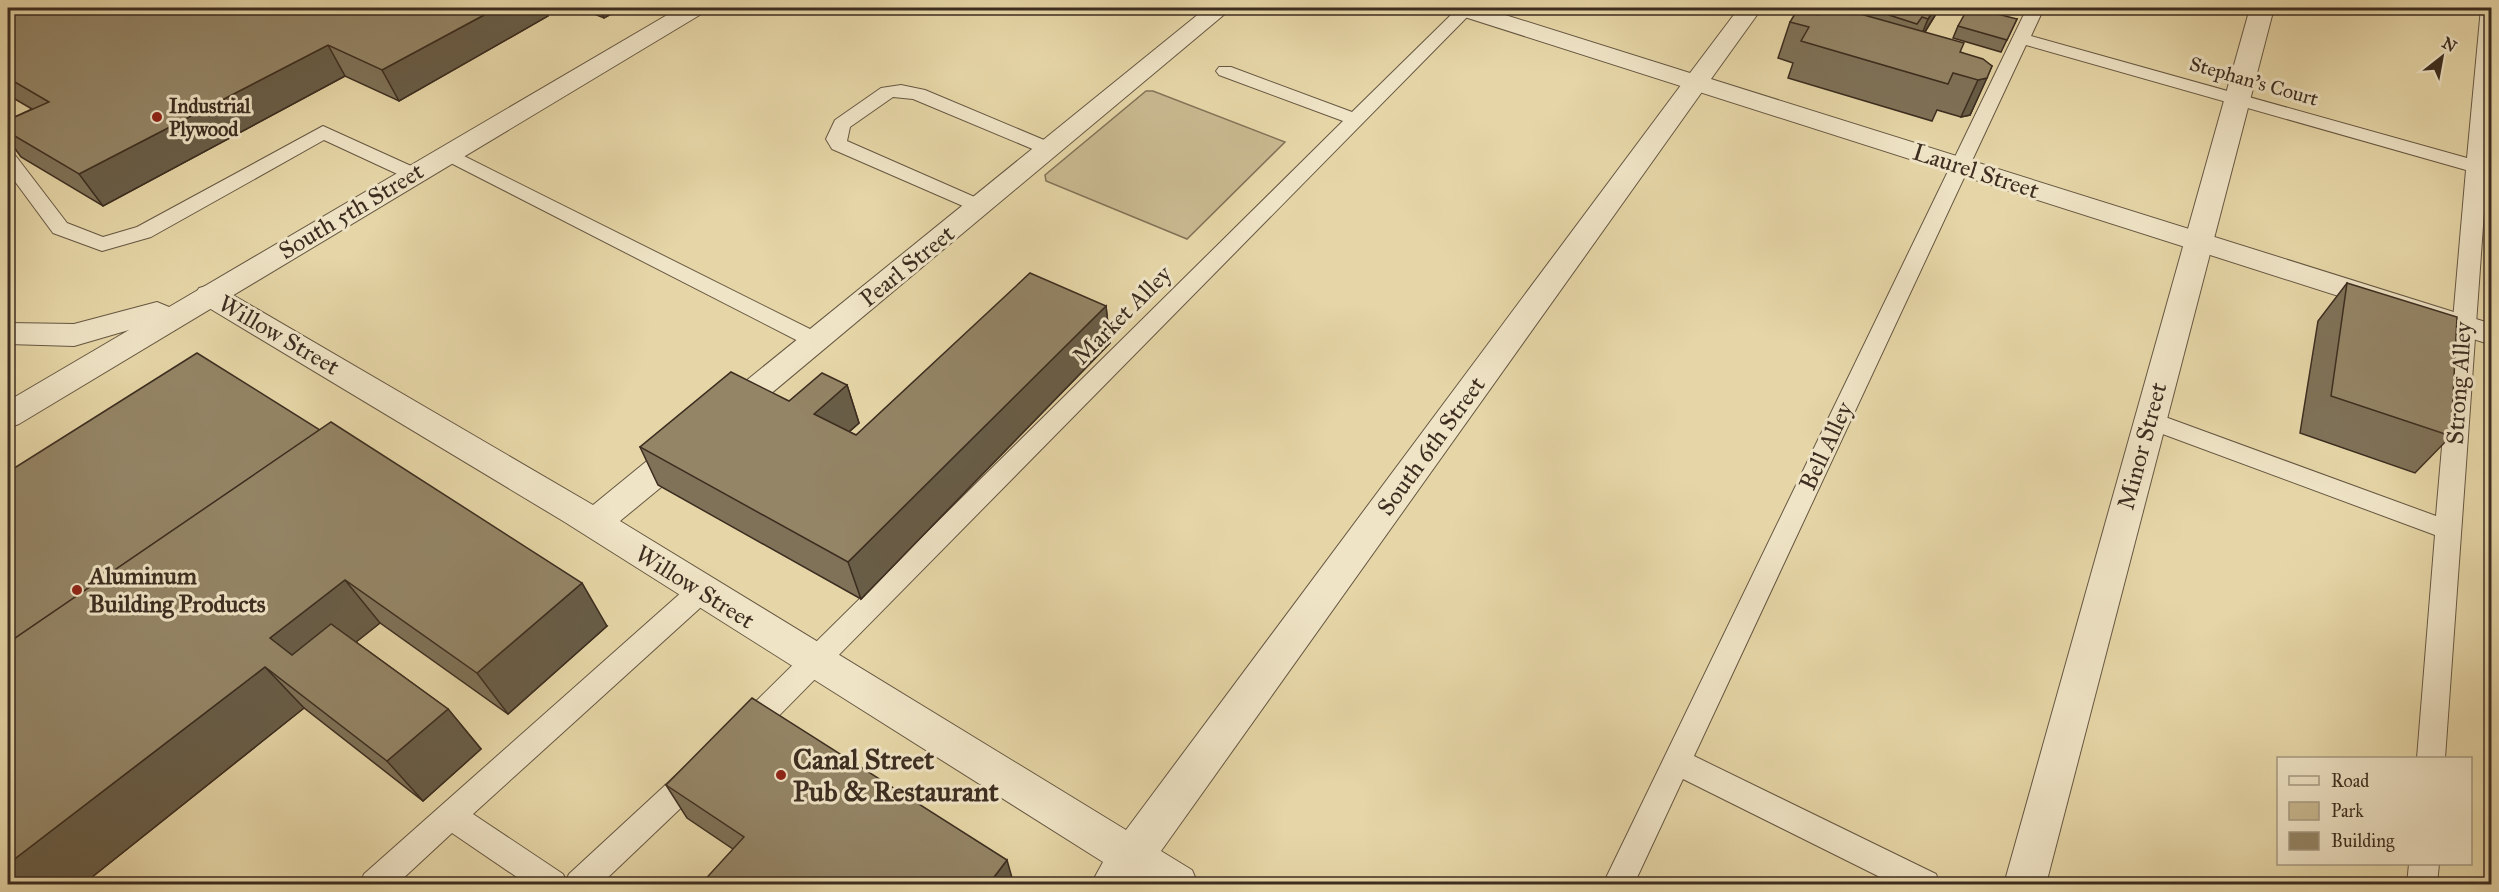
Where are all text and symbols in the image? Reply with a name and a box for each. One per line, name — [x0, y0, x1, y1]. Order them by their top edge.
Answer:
north arrow — [2412, 27, 2472, 87]
text: N — [2439, 33, 2461, 56]
street label: Stephan's Court — [2187, 51, 2321, 111]
place label: Industrial Plywood — [169, 94, 251, 142]
marker: Industrial Plywood — [150, 110, 164, 124]
street label: Laurel Street — [1909, 137, 2043, 206]
street label: South 5th Street — [273, 156, 429, 266]
street label: Pearl Street — [853, 218, 961, 313]
street label: Market Alley — [1066, 258, 1179, 371]
street label: Willow Street — [213, 288, 345, 382]
street label: Strong Alley — [2440, 320, 2478, 445]
street label: South 6th Street — [1370, 370, 1492, 521]
street label: Minor Street — [2111, 379, 2173, 513]
street label: Bell Alley — [1793, 396, 1860, 495]
street label: Willow Street — [630, 539, 761, 636]
place label: Aluminum Building Products — [87, 561, 266, 619]
marker: Aluminum Building Products — [70, 583, 84, 597]
place label: Canal Street Pub & Restaurant — [793, 742, 999, 809]
legend — [2277, 757, 2472, 865]
marker: Canal Street Pub & Restaurant — [774, 768, 788, 782]
text: Road — [2331, 770, 2369, 792]
text: Park — [2331, 800, 2364, 822]
text: Building — [2331, 830, 2395, 853]

